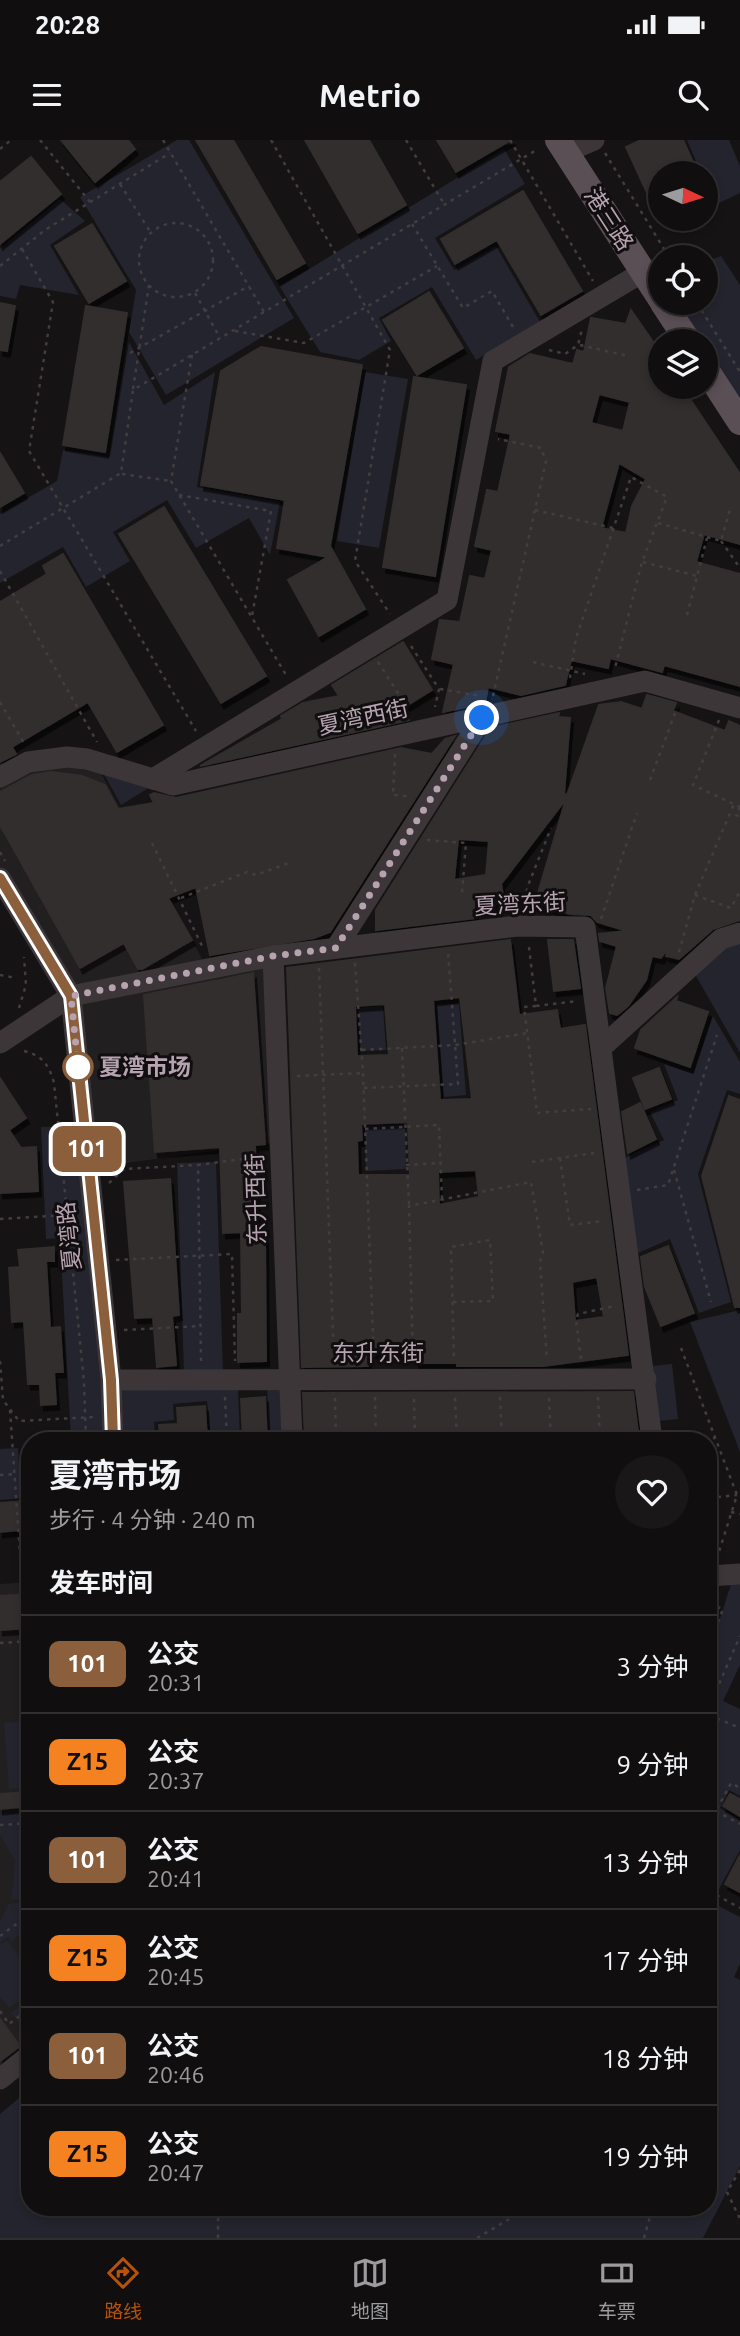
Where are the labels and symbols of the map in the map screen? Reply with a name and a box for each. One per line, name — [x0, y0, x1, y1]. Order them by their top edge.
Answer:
north arrow — [648, 161, 718, 231]
street label: 港三路 — [580, 183, 639, 254]
street label: 夏湾西街 — [315, 695, 410, 738]
your location — [464, 700, 499, 735]
street label: 夏湾东街 — [473, 889, 567, 918]
marker: 夏湾市场 — [63, 1052, 93, 1082]
place label: 夏湾市场 — [99, 1054, 191, 1079]
line badge: 101 — [47, 1126, 127, 1172]
street label: 东升西街 — [241, 1153, 270, 1245]
street label: 夏湾路 — [52, 1200, 85, 1272]
street label: 东升东街 — [332, 1340, 424, 1365]

